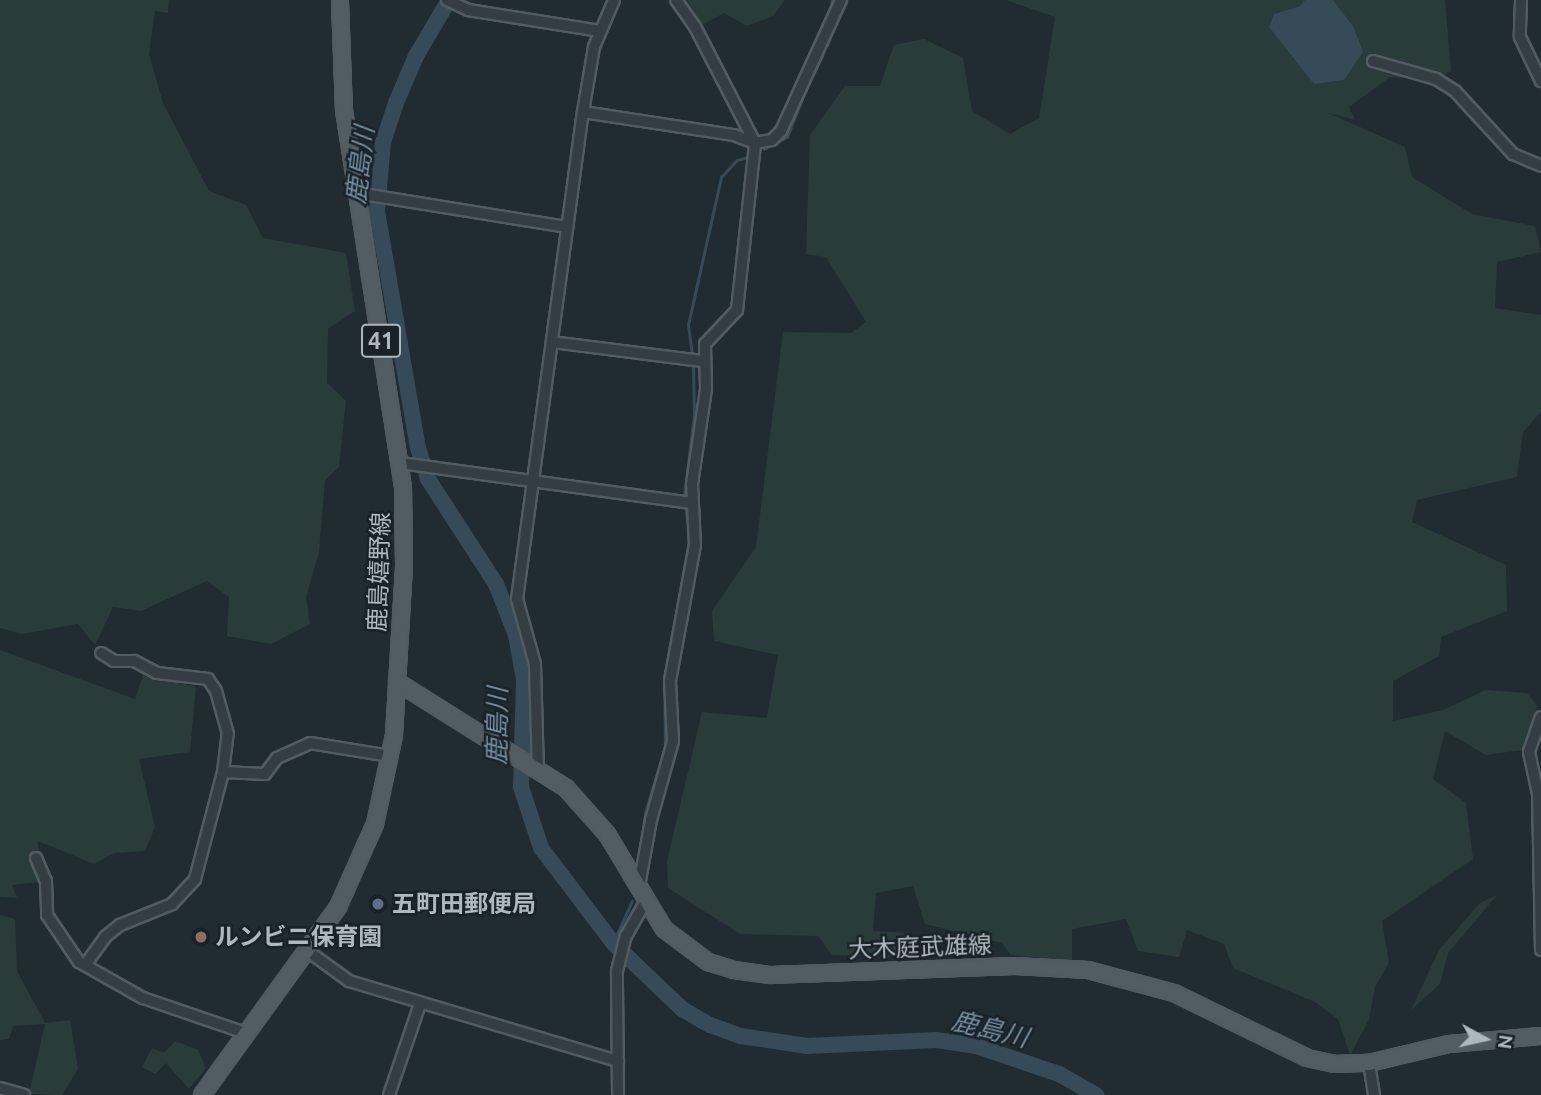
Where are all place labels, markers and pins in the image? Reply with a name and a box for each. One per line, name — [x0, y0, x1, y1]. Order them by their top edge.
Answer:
place label: 五町田郵便局 — [392, 890, 536, 918]
marker: 五町田郵便局 — [370, 896, 386, 912]
place label: ルンビニ保育園 — [215, 923, 383, 951]
marker: ルンビニ保育園 — [193, 929, 209, 945]

